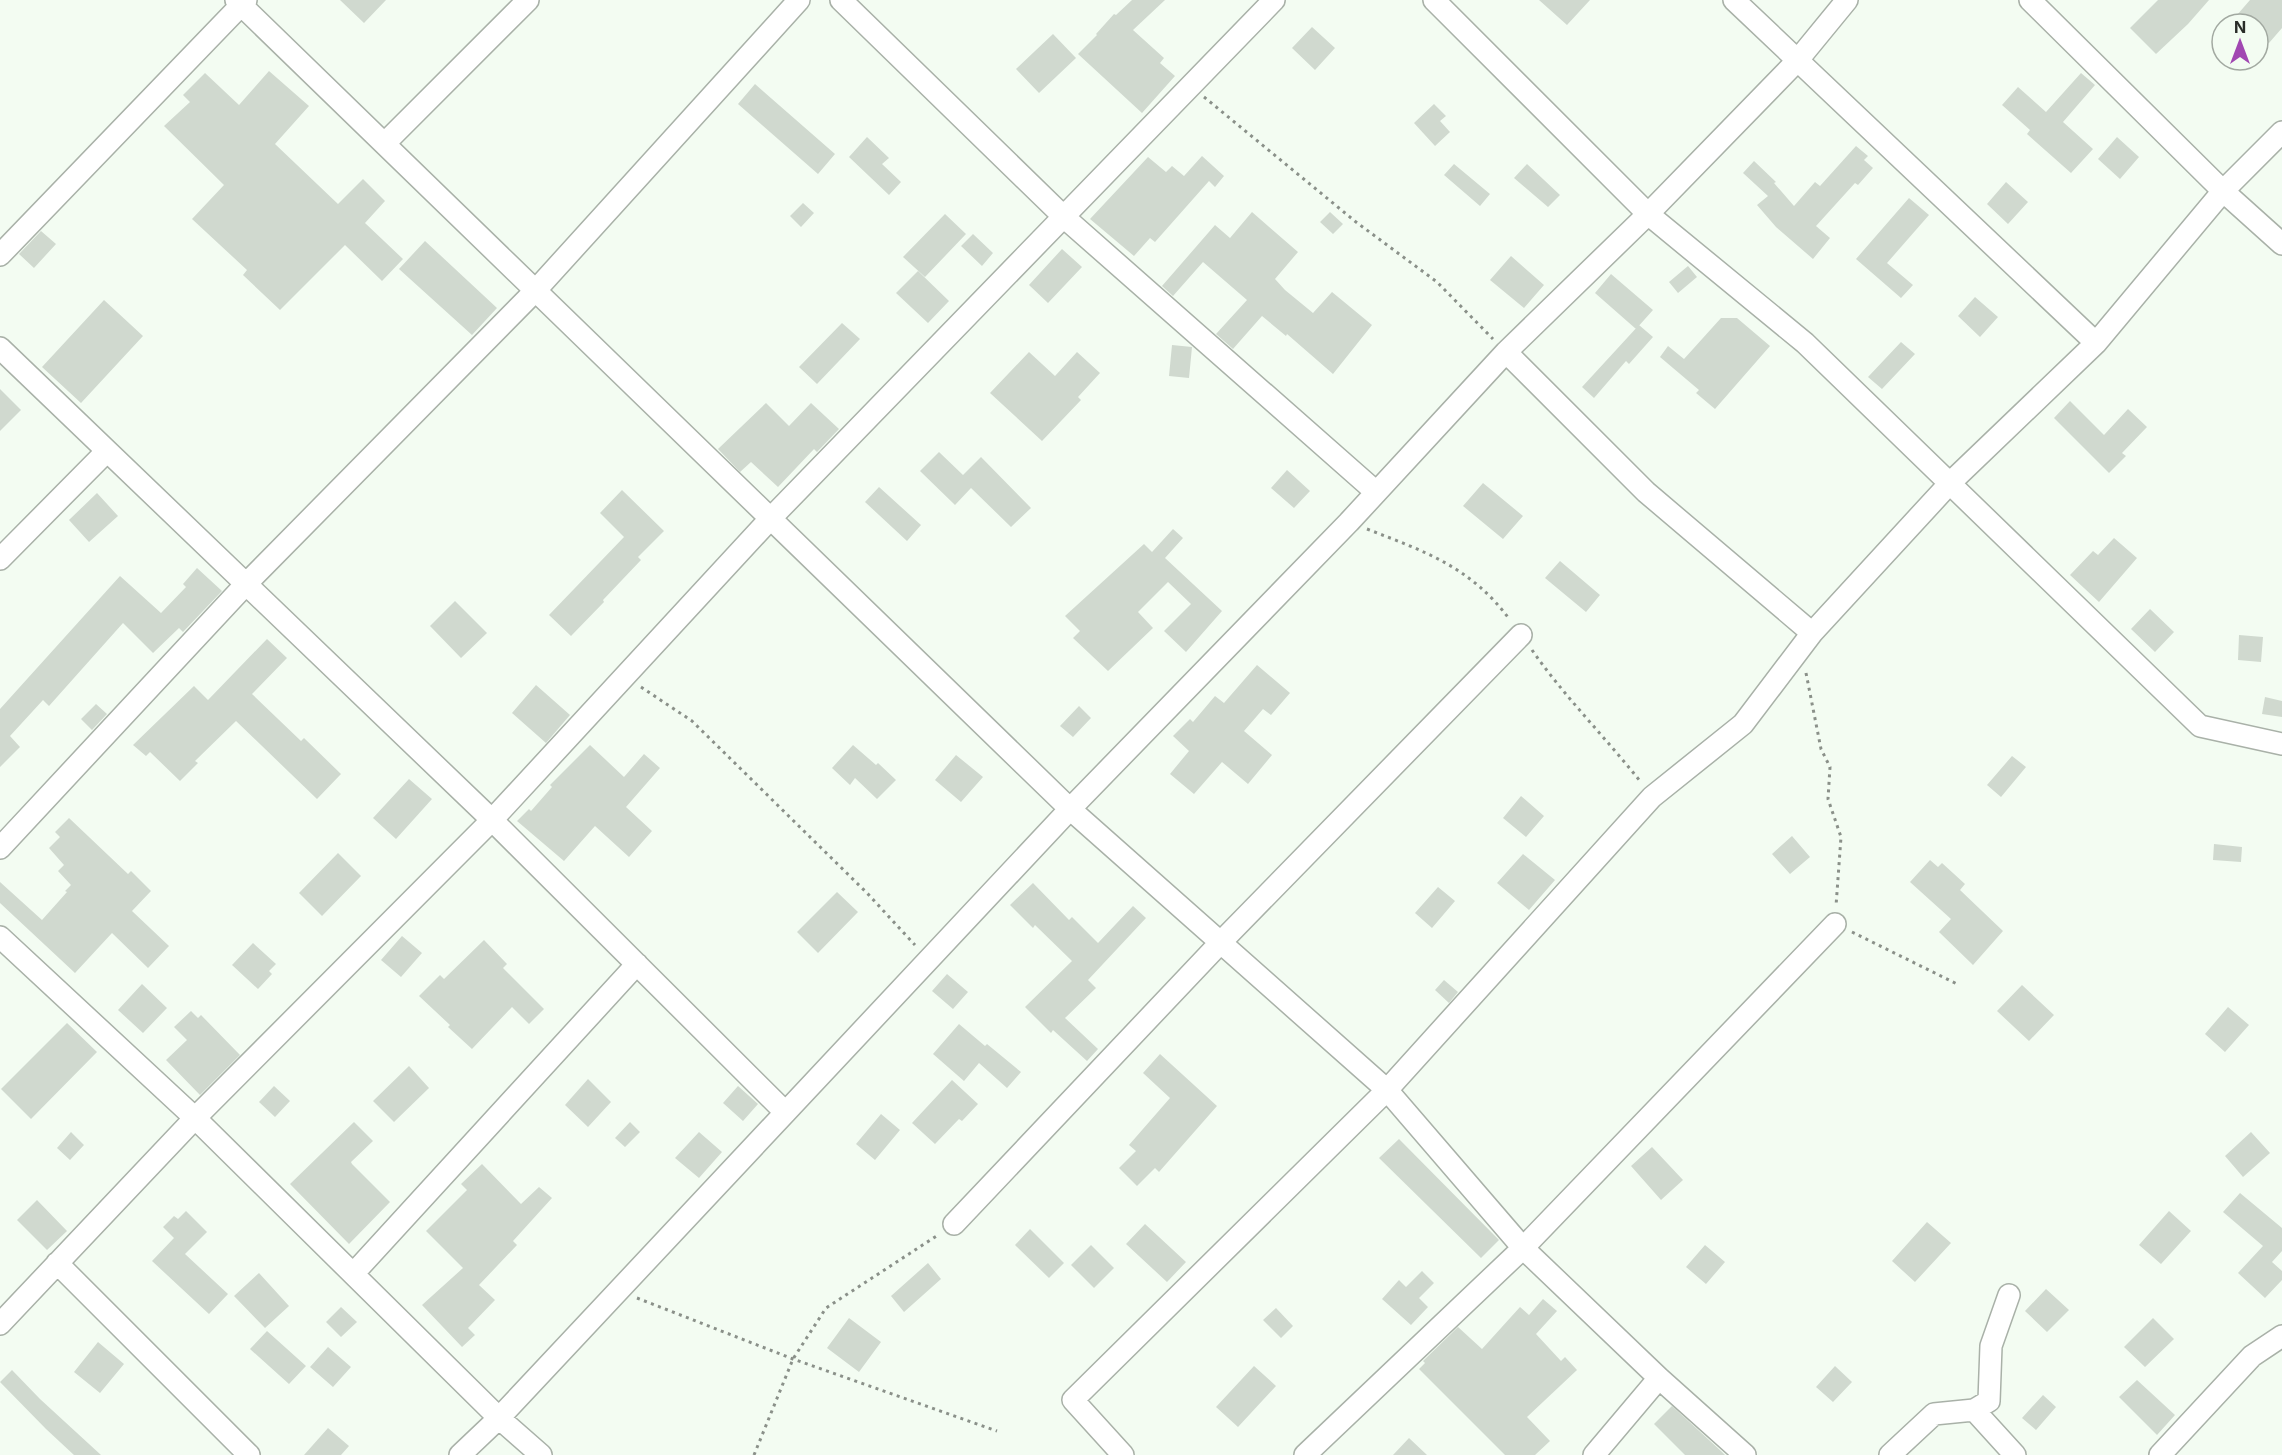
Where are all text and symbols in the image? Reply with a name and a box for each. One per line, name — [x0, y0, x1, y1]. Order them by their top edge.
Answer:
north arrow — [2210, 12, 2270, 72]
text: N — [2234, 17, 2246, 37]

